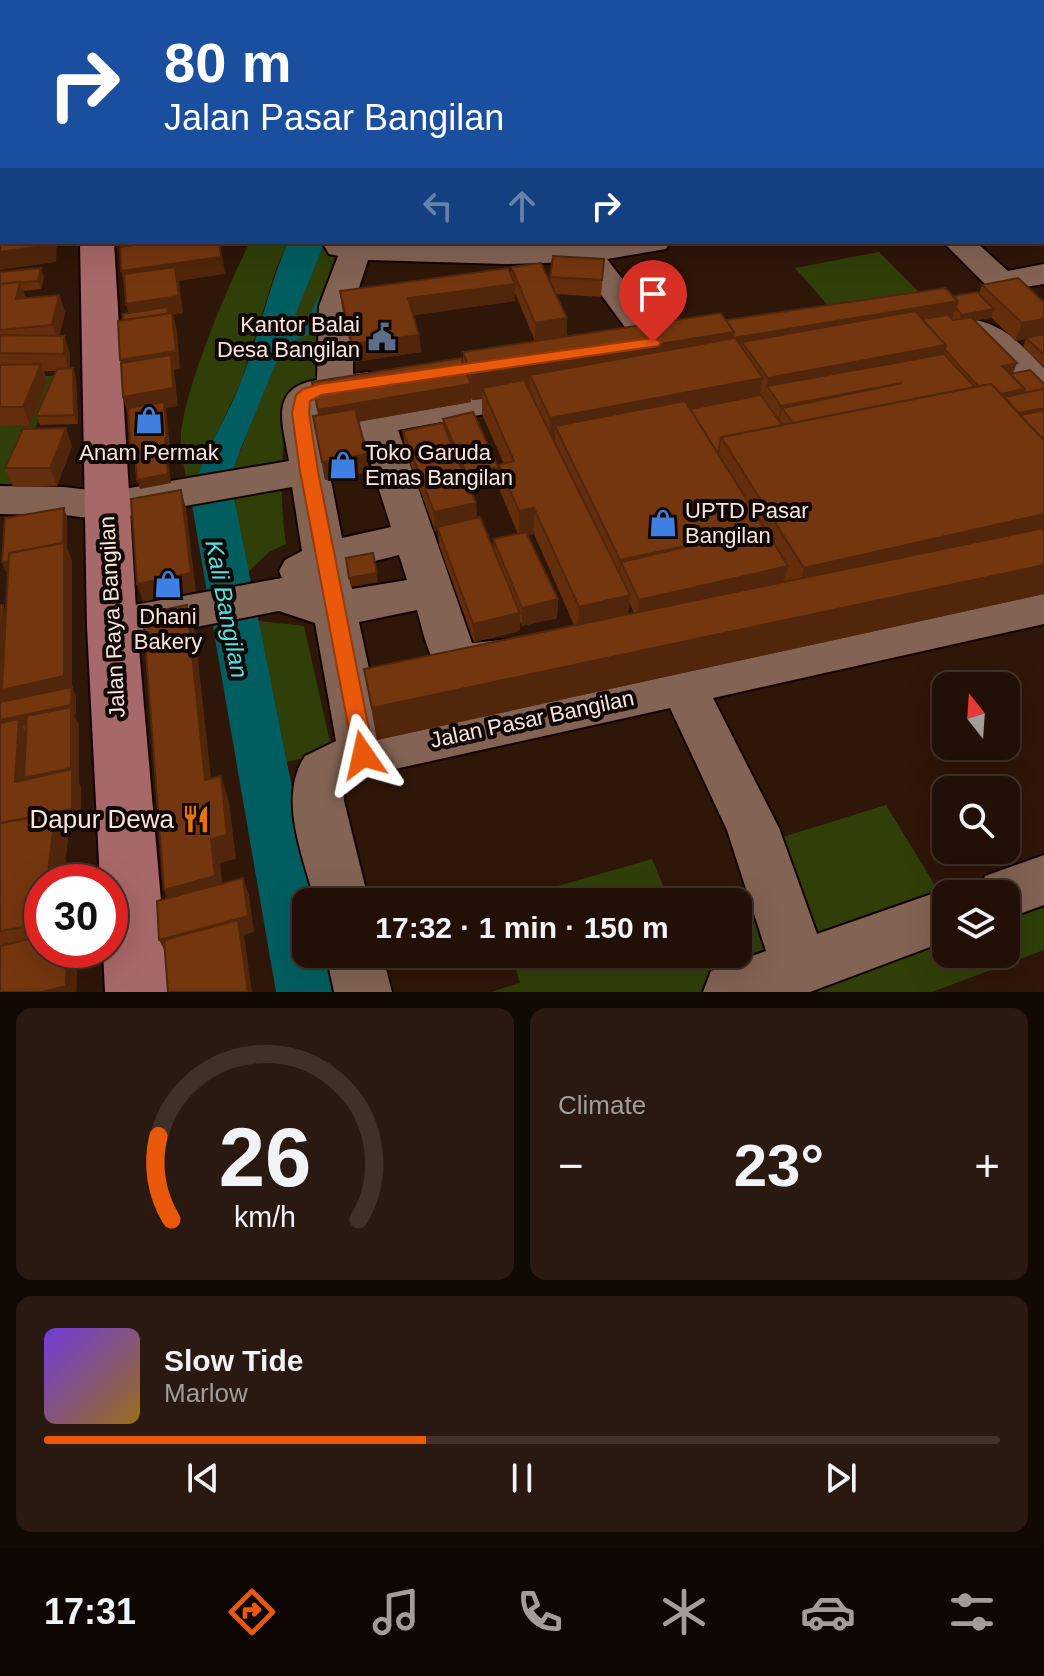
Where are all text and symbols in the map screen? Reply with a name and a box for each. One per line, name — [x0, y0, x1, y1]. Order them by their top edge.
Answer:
text: 80 m — [164, 31, 292, 94]
icon: right — [32, 32, 136, 136]
text: Jalan Pasar Bangilan — [164, 97, 504, 138]
icon: left — [416, 184, 460, 228]
icon: ahead — [500, 184, 544, 228]
icon: right — [584, 184, 628, 228]
pin — [619, 260, 687, 342]
icon: arrive — [631, 272, 675, 316]
place label: Kantor Balai Desa Bangilan — [217, 312, 360, 362]
public building icon: Kantor Balai Desa Bangilan — [367, 322, 397, 352]
shop icon: Anam Permak — [134, 405, 164, 435]
place label: Anam Permak — [79, 440, 220, 465]
place label: Toko Garuda Emas Bangilan — [365, 440, 513, 490]
shop icon: Toko Garuda Emas Bangilan — [328, 450, 358, 480]
place label: UPTD Pasar Bangilan — [685, 498, 808, 548]
shop icon: UPTD Pasar Bangilan — [648, 508, 678, 538]
street label: Jalan Raya Bangilan — [94, 516, 130, 718]
water label: Kali Bangilan — [200, 538, 254, 680]
shop icon: Dhani Bakery — [153, 569, 183, 599]
place label: Dhani Bakery — [134, 604, 202, 654]
north arrow — [932, 672, 1020, 760]
map controls — [932, 672, 1020, 968]
street label: Jalan Pasar Bangilan — [428, 685, 636, 753]
position arrow — [321, 713, 405, 797]
button: search — [932, 776, 1020, 864]
place label: Dapur Dewa — [29, 804, 175, 834]
restaurant icon: Dapur Dewa — [181, 804, 211, 834]
speed limit sign: 30 — [24, 864, 128, 968]
button: layers — [932, 880, 1020, 968]
text: 17:32 · 1 min · 150 m — [375, 911, 669, 944]
text: Climate — [558, 1090, 646, 1120]
text: 26 — [219, 1111, 311, 1204]
text: 23° — [734, 1132, 824, 1199]
text: − — [558, 1141, 584, 1190]
text: + — [974, 1141, 1000, 1190]
text: km/h — [234, 1201, 296, 1233]
text: Slow Tide — [164, 1344, 303, 1377]
text: Marlow — [164, 1378, 248, 1408]
icon: previous — [181, 1456, 225, 1500]
icon: pause — [500, 1456, 544, 1500]
icon: next — [819, 1456, 863, 1500]
icon: directions — [224, 1584, 280, 1640]
icon: music — [368, 1584, 424, 1640]
icon: phone — [512, 1584, 568, 1640]
icon: climate — [656, 1584, 712, 1640]
icon: car — [800, 1584, 856, 1640]
icon: filters — [944, 1584, 1000, 1640]
text: 17:31 — [44, 1591, 136, 1632]

